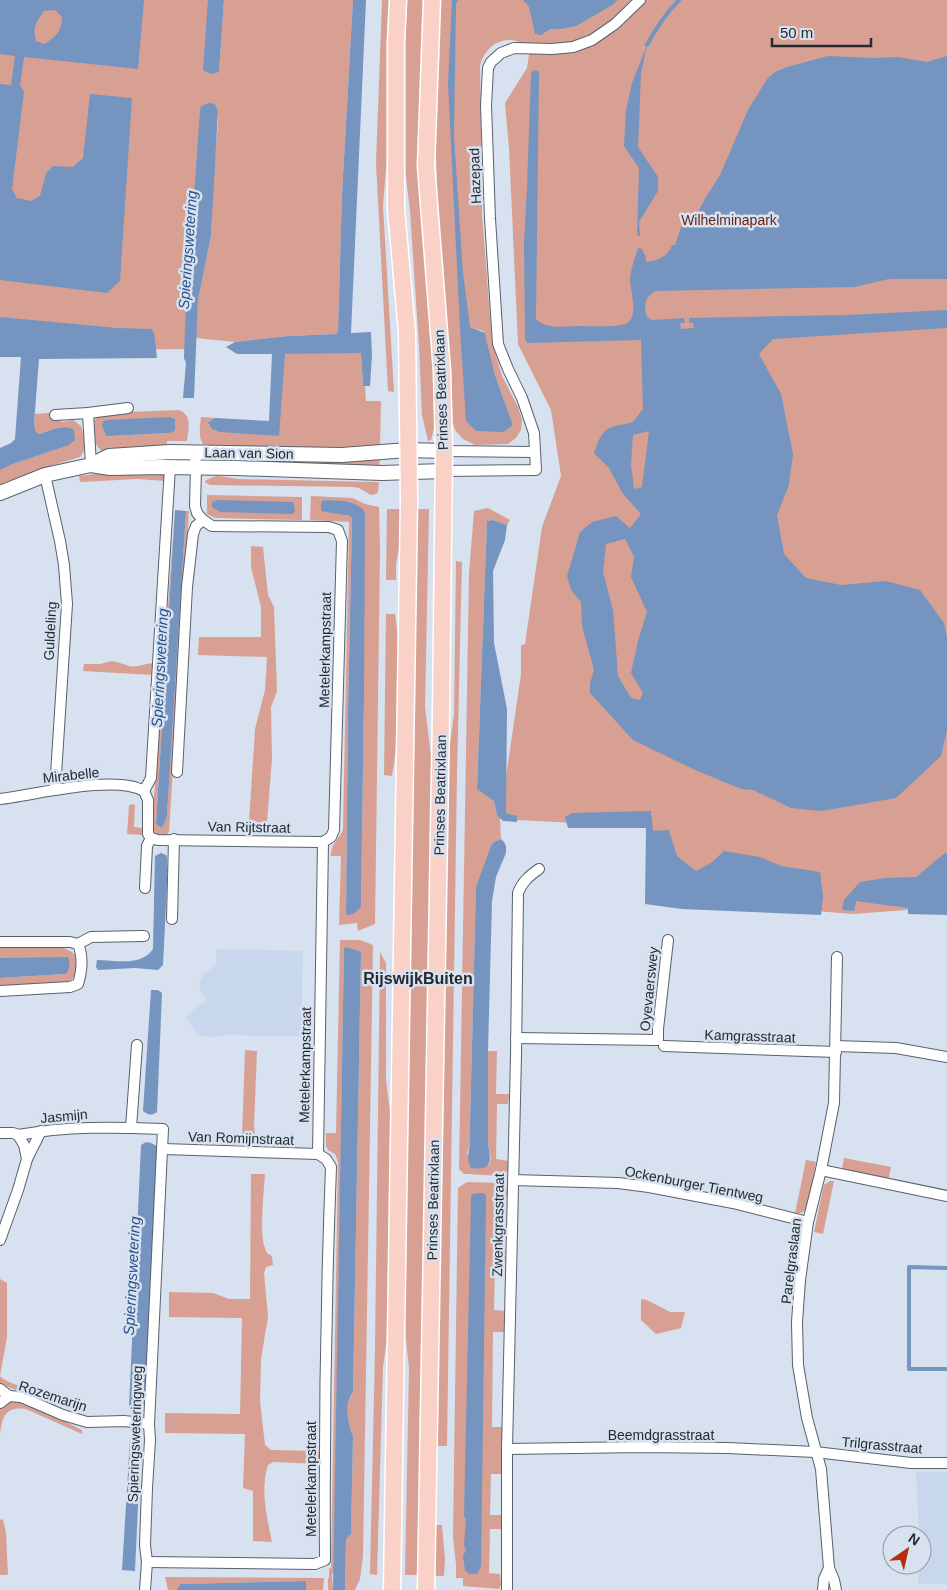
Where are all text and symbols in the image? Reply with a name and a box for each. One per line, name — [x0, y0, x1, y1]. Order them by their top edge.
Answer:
scale bar — [772, 15, 871, 47]
text: 50 m — [780, 24, 813, 41]
street label: Hazepad — [466, 148, 484, 204]
water label: Spieringswetering — [175, 189, 200, 310]
park label: Wilhelminapark — [681, 212, 778, 228]
street label: Prinses Beatrixlaan — [431, 329, 451, 451]
street label: Laan van Sion — [204, 444, 294, 462]
street label: Metelerkampstraat — [316, 592, 334, 708]
street label: Guldeling — [40, 601, 60, 661]
water label: Spieringswetering — [148, 607, 171, 728]
street label: Prinses Beatrixlaan — [431, 735, 449, 855]
street label: Mirabelle — [42, 764, 100, 786]
street label: Van Rijtstraat — [207, 818, 291, 836]
street label: Oyevaerswey — [637, 946, 661, 1032]
district label: RijswijkBuiten — [363, 970, 473, 987]
street label: Metelerkampstraat — [296, 1007, 314, 1123]
street label: Kamgrasstraat — [704, 1026, 796, 1046]
street label: Jasmijn — [40, 1106, 88, 1126]
street label: Van Romijnstraat — [188, 1128, 295, 1148]
street label: Prinses Beatrixlaan — [424, 1140, 442, 1260]
street label: Ockenburger Tientweg — [623, 1163, 765, 1205]
street label: Zwenkgrasstraat — [489, 1173, 507, 1277]
water label: Spieringswetering — [120, 1215, 143, 1336]
street label: Parelgraslaan — [778, 1217, 804, 1305]
street label: Spieringsweteringweg — [125, 1365, 145, 1503]
street label: Rozemarijn — [17, 1377, 89, 1415]
street label: Metelerkampstraat — [303, 1421, 319, 1537]
street label: Beemdgrasstraat — [608, 1427, 714, 1443]
street label: Trilgrasstraat — [841, 1433, 923, 1457]
north arrow — [882, 1525, 932, 1575]
text: N — [906, 1530, 923, 1549]

